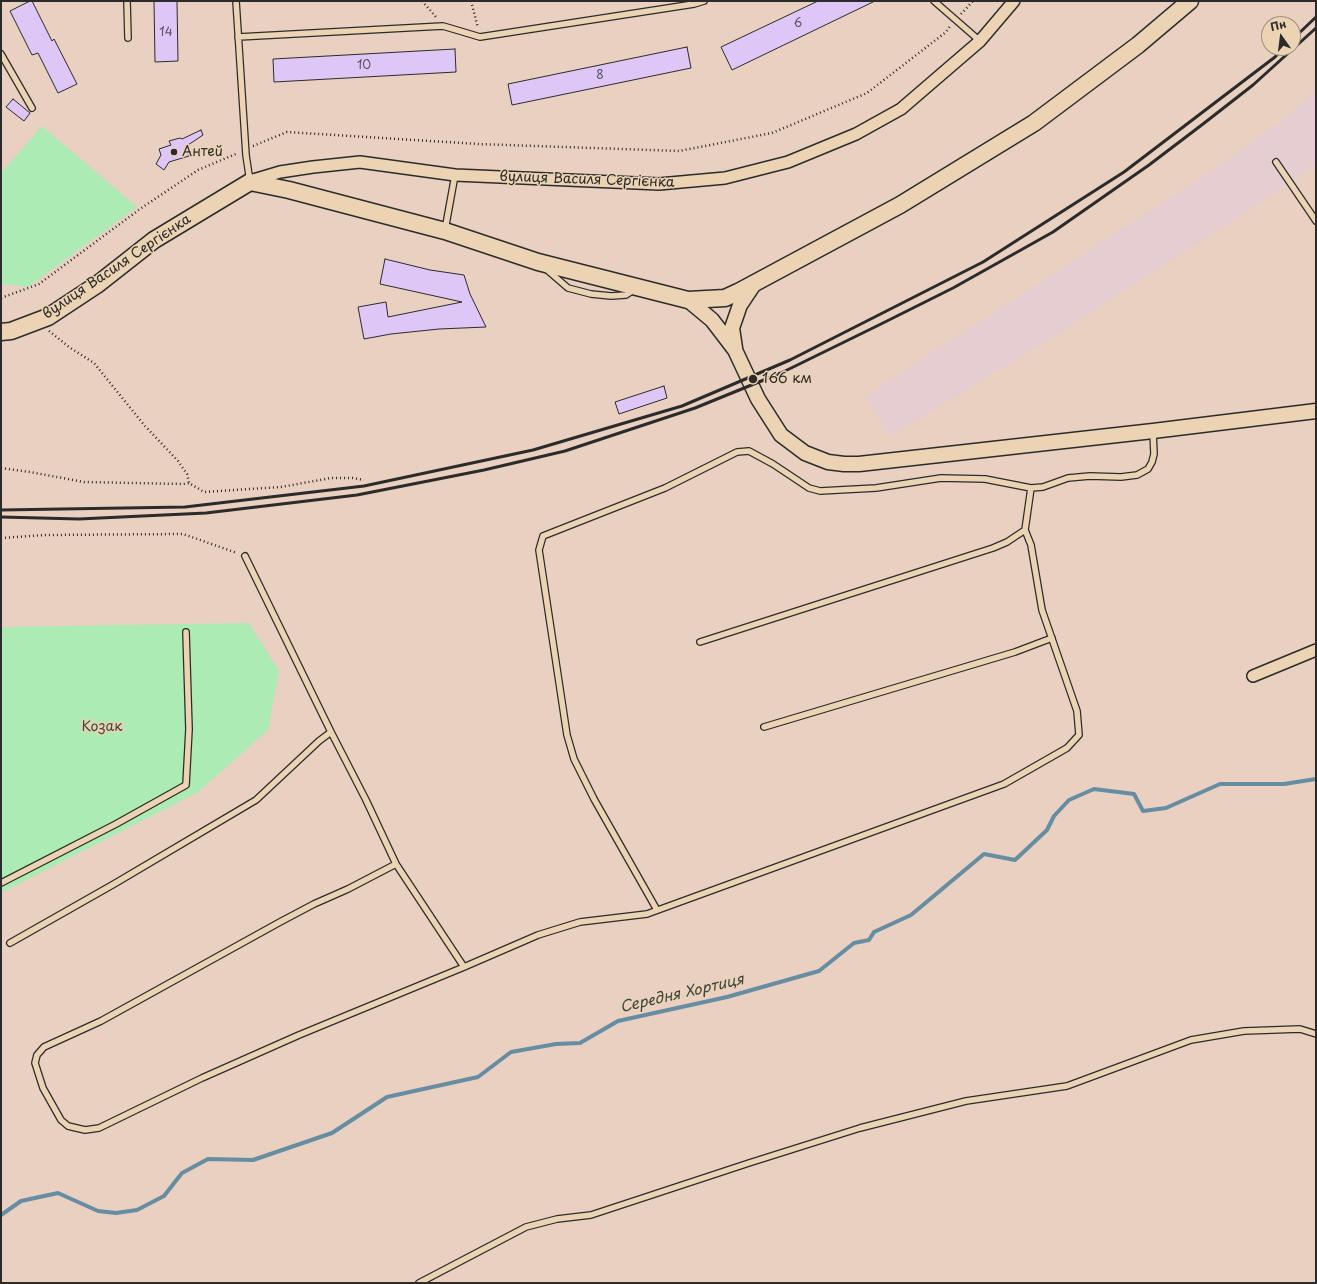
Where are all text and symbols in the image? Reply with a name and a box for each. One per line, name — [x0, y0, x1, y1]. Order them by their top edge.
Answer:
text: Пн — [1268, 15, 1288, 35]
north arrow — [1261, 16, 1301, 56]
house number: 6 — [794, 17, 802, 31]
house number: 14 — [159, 26, 173, 40]
house number: 10 — [357, 59, 371, 73]
house number: 8 — [596, 69, 604, 83]
place label: Антей — [182, 144, 223, 160]
marker: Антей — [169, 147, 179, 157]
street label: вулиця Василя Сергієнка — [499, 169, 675, 191]
street label: вулиця Василя Сергієнка — [40, 211, 194, 323]
place label: 166 км — [762, 371, 812, 387]
marker: 166 км — [747, 373, 759, 385]
park label: Козак — [81, 719, 123, 735]
water label: Середня Хортиця — [618, 971, 746, 1017]

